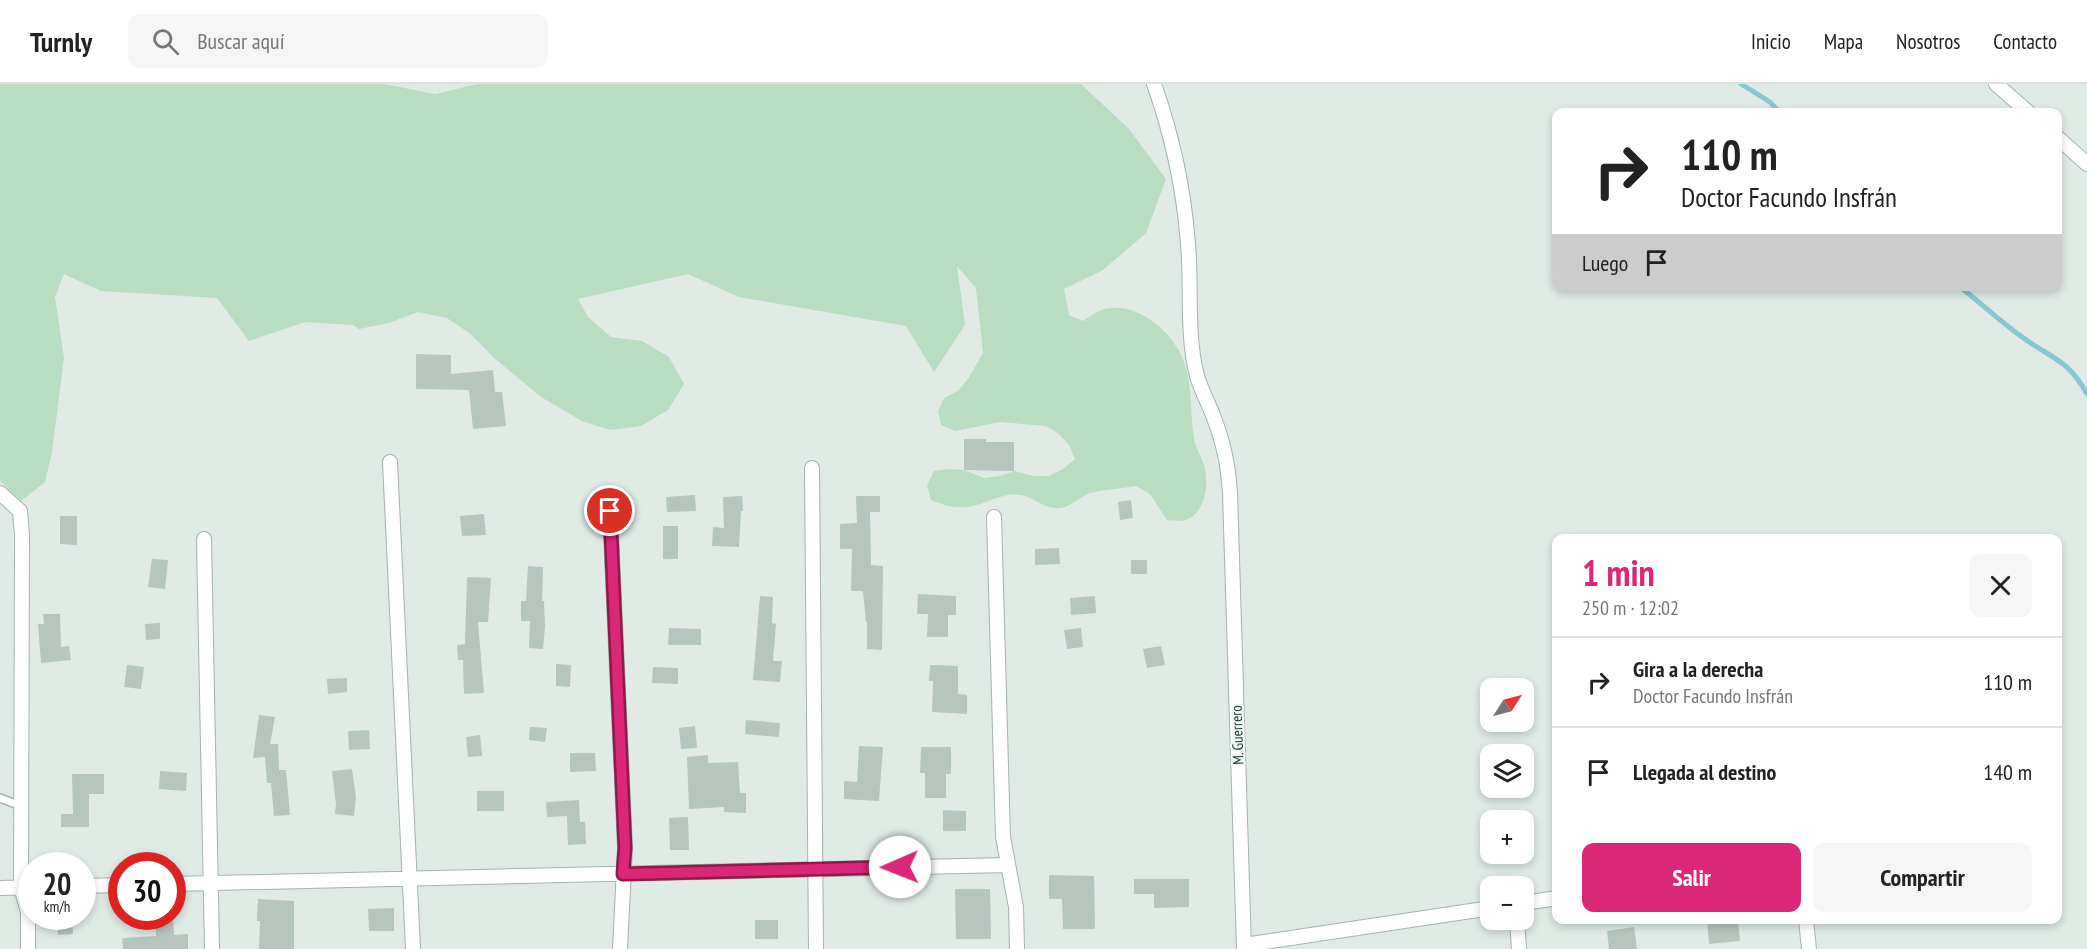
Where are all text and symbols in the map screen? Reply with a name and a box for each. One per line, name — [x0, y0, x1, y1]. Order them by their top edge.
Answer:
search box — [128, 14, 548, 68]
text: Turnly — [30, 23, 92, 60]
icon: search — [149, 25, 182, 58]
text: Buscar aquí — [197, 27, 284, 55]
text: Inicio — [1751, 28, 1791, 55]
text: Mapa — [1824, 28, 1863, 55]
text: Nosotros — [1896, 28, 1960, 55]
text: Contacto — [1993, 28, 2057, 55]
text: 110 m — [1681, 127, 1778, 182]
icon: right — [1582, 132, 1660, 210]
text: Doctor Facundo Insfrán — [1681, 180, 1897, 214]
icon: arrive — [1640, 246, 1673, 279]
text: Luego — [1582, 249, 1628, 277]
pin — [584, 485, 635, 536]
icon: arrive — [593, 494, 626, 527]
text: 1 min — [1582, 549, 1655, 596]
button: close — [1969, 554, 2032, 617]
text: 250 m · 12:02 — [1582, 595, 1679, 621]
text: Gira a la derecha — [1633, 655, 1763, 683]
icon: right — [1582, 666, 1615, 699]
text: 110 m — [1983, 668, 2032, 696]
north arrow — [1480, 678, 1534, 732]
map controls — [1480, 678, 1534, 930]
text: Doctor Facundo Insfrán — [1633, 683, 1793, 709]
street label: M. Guerrero — [1226, 705, 1248, 765]
button: layers — [1480, 744, 1534, 798]
icon: arrive — [1582, 756, 1615, 789]
text: Llegada al destino — [1633, 758, 1776, 786]
text: 140 m — [1983, 758, 2032, 786]
button: + — [1480, 810, 1534, 864]
position arrow — [868, 835, 932, 899]
button: Salir — [1582, 843, 1801, 912]
button: Compartir — [1813, 843, 2032, 912]
speed limit sign: 30 — [108, 852, 186, 930]
text: 20 — [43, 864, 71, 903]
button: − — [1480, 876, 1534, 930]
text: km/h — [44, 897, 70, 916]

